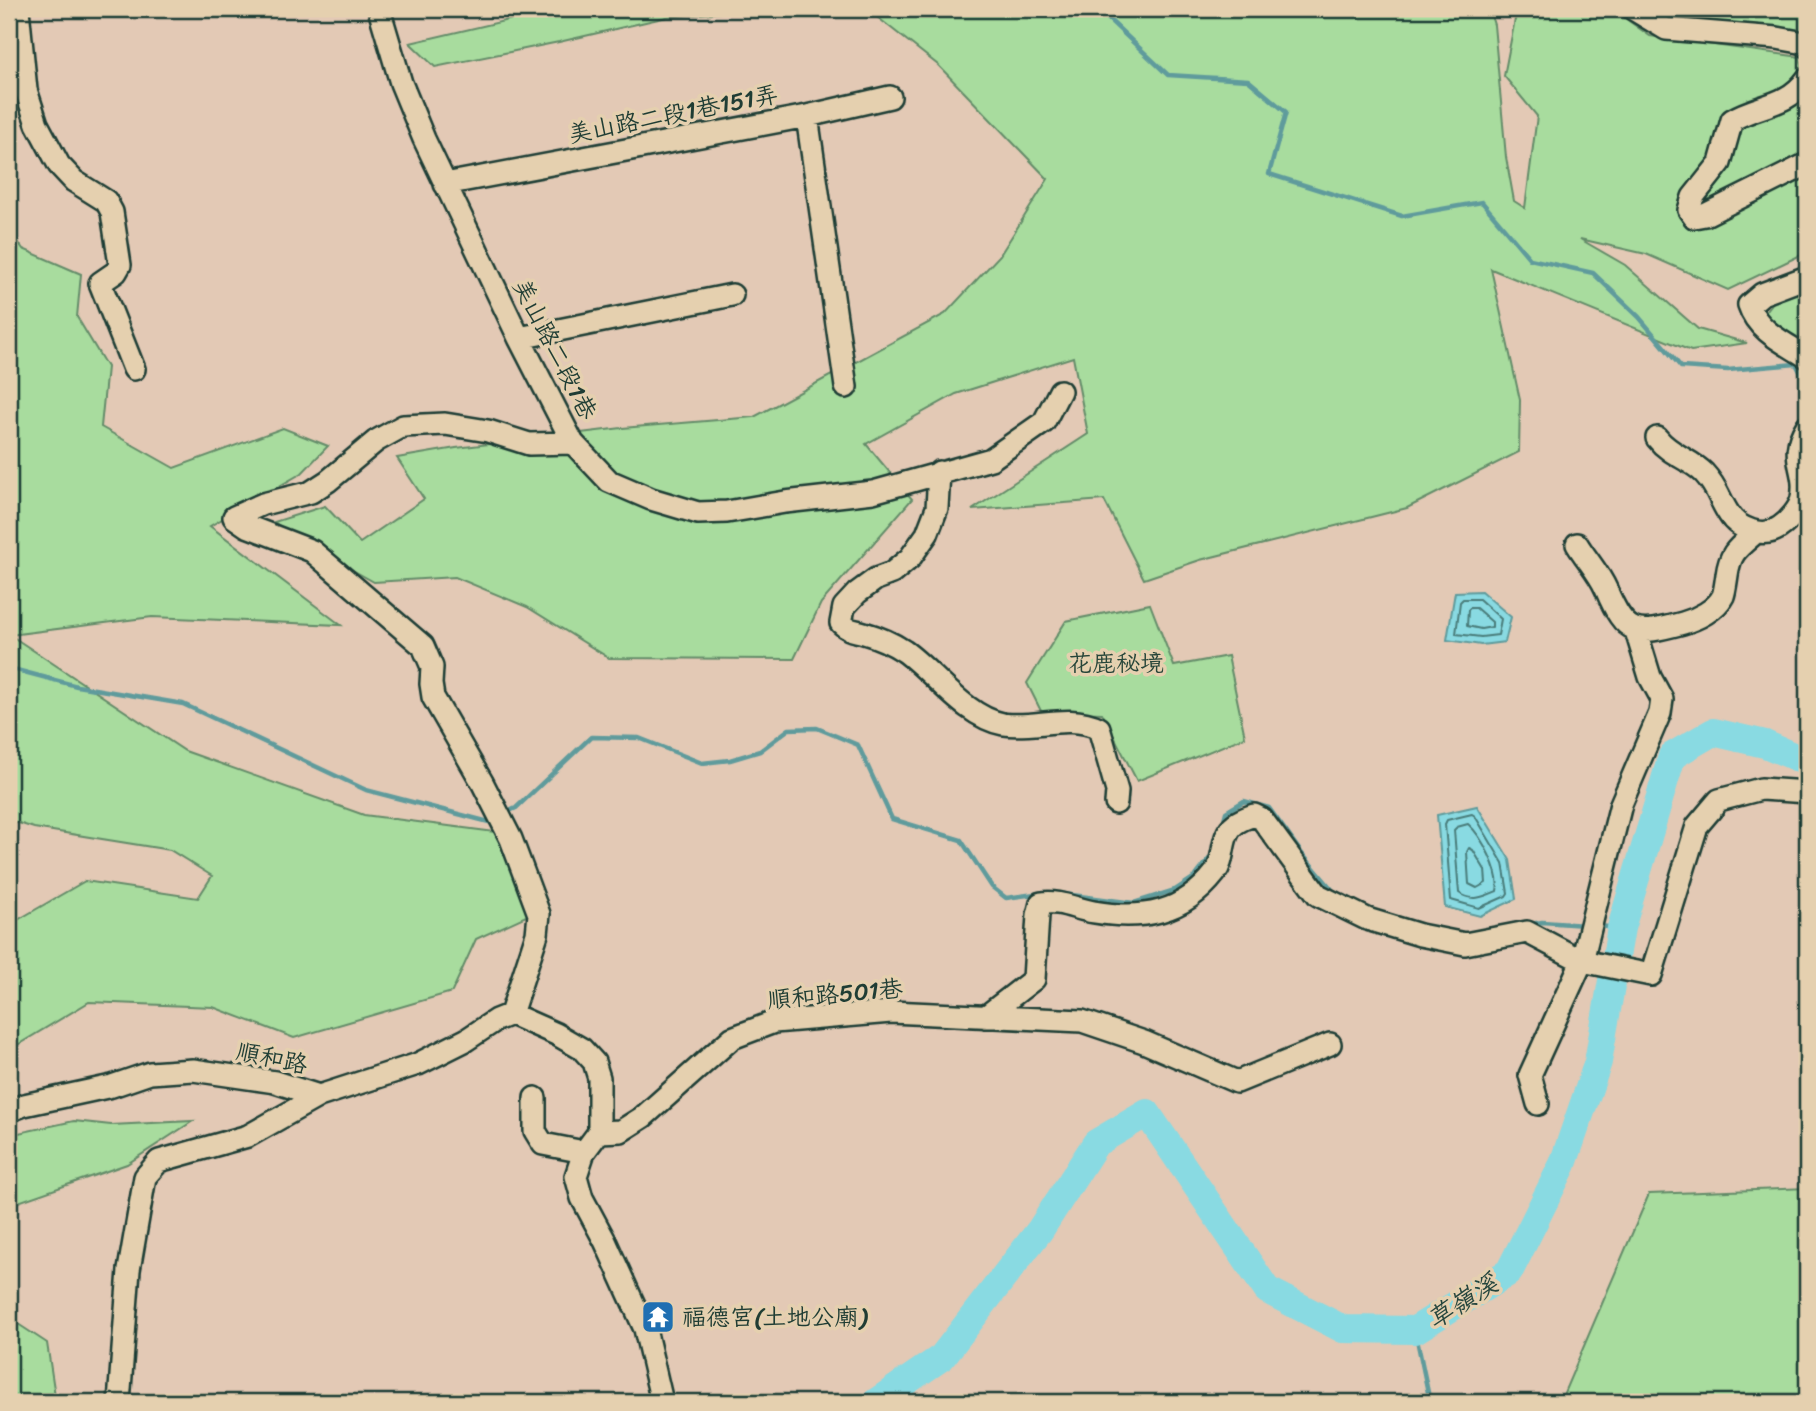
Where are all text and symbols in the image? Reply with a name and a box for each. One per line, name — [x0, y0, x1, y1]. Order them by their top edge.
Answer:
street label: 美山路二段1巷151弄 — [564, 73, 782, 155]
street label: 美山路二段1巷 — [501, 271, 609, 427]
park label: 花鹿秘境 — [1068, 642, 1164, 684]
street label: 順和路501巷 — [765, 967, 905, 1021]
street label: 順和路 — [232, 1030, 312, 1086]
water label: 草嶺溪 — [1417, 1260, 1509, 1341]
place label: 福德宮(土地公廟) — [682, 1296, 868, 1338]
temple icon: 福德宮(土地公廟) — [639, 1298, 677, 1336]

